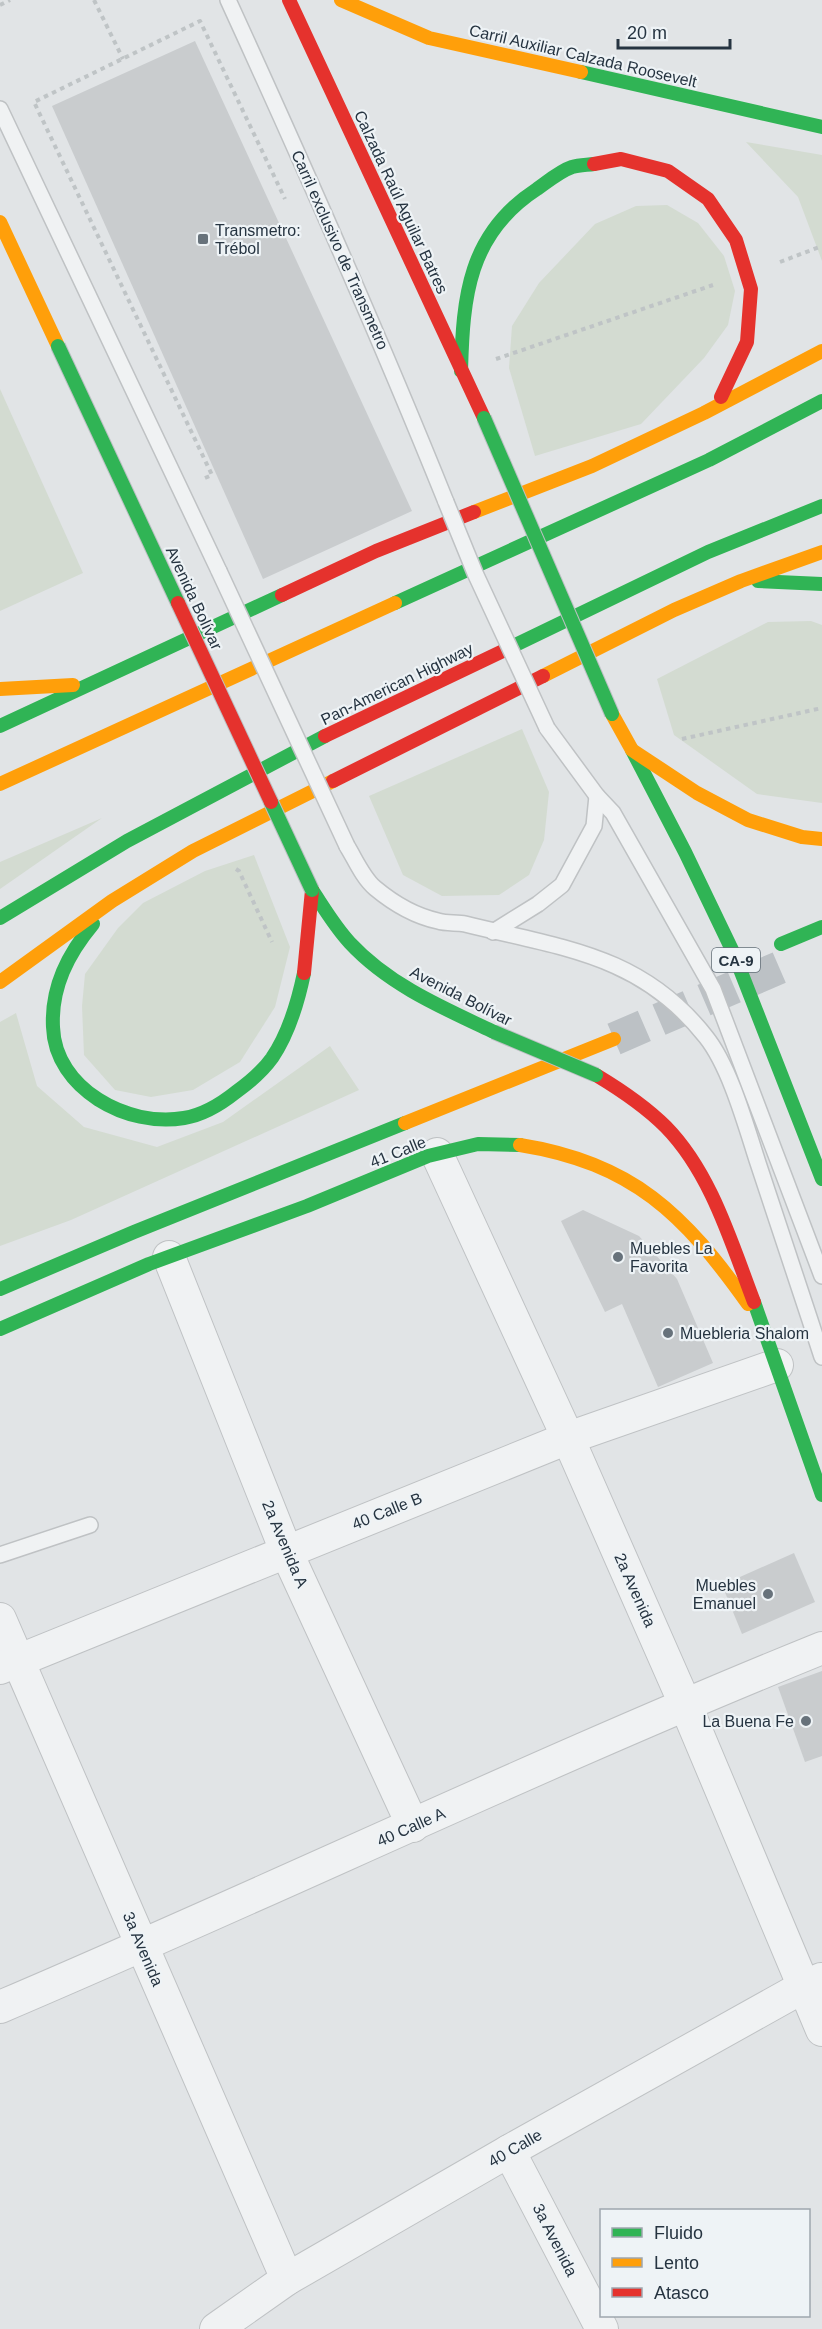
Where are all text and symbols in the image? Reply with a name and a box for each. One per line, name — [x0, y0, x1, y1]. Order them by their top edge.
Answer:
scale bar — [618, 12, 730, 50]
street label: Carril Auxiliar Calzada Roosevelt — [468, 22, 699, 91]
text: 20 m — [627, 23, 667, 43]
street label: Calzada Raúl Aguilar Batres — [351, 108, 451, 296]
street label: Carril exclusivo de Transmetro — [288, 148, 392, 352]
place label: Transmetro: Trébol — [215, 222, 301, 257]
marker: Transmetro: Trébol — [196, 232, 210, 246]
street label: Avenida Bolívar — [163, 544, 226, 653]
street label: Pan-American Highway — [318, 640, 476, 728]
road number: CA-9 — [712, 948, 760, 972]
street label: Avenida Bolívar — [407, 963, 515, 1029]
street label: 41 Calle — [368, 1133, 428, 1171]
place label: Muebles La Favorita — [630, 1240, 713, 1275]
marker: Muebles La Favorita — [611, 1250, 625, 1264]
place label: Muebleria Shalom — [680, 1325, 809, 1342]
marker: Muebleria Shalom — [661, 1326, 675, 1340]
street label: 40 Calle B — [350, 1489, 424, 1533]
street label: 2a Avenida A — [259, 1498, 311, 1590]
street label: 2a Avenida — [611, 1551, 659, 1630]
place label: Muebles Emanuel — [693, 1577, 756, 1612]
marker: Muebles Emanuel — [761, 1587, 775, 1601]
place label: La Buena Fe — [702, 1713, 794, 1730]
marker: La Buena Fe — [799, 1714, 813, 1728]
street label: 40 Calle A — [374, 1804, 448, 1850]
street label: 3a Avenida — [120, 1909, 166, 1989]
street label: 40 Calle — [485, 2126, 545, 2170]
street label: 3a Avenida — [530, 2201, 581, 2279]
legend — [600, 2209, 810, 2317]
text: Fluido — [654, 2223, 703, 2243]
text: Lento — [654, 2253, 699, 2273]
text: Atasco — [654, 2283, 709, 2303]

